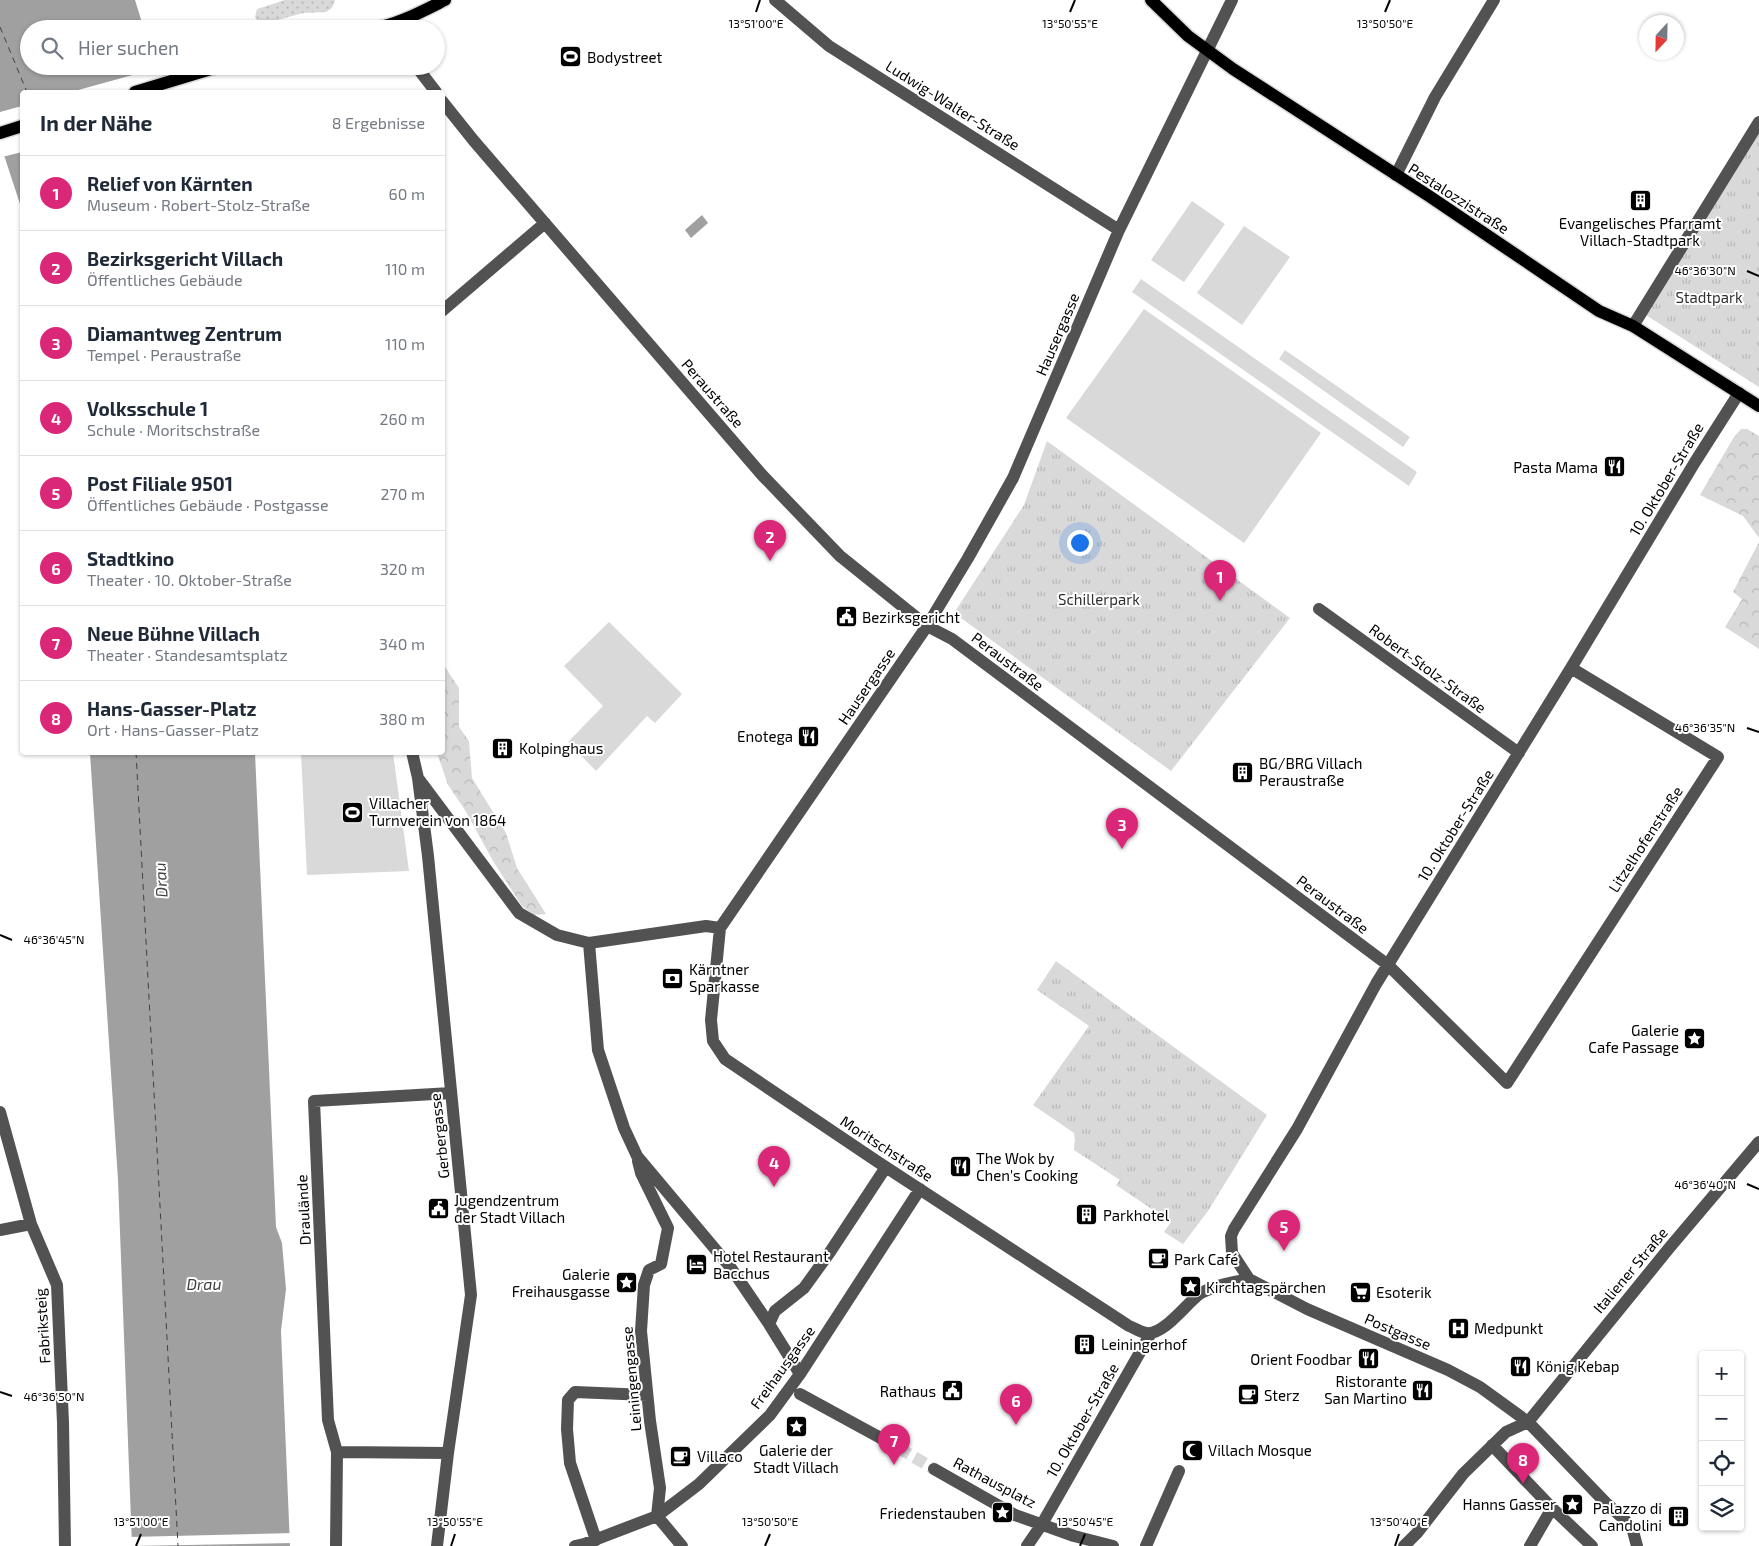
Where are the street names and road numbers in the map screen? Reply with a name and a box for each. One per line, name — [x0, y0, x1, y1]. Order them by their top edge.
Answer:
street label: Ludwig-Walter-Straße — [883, 56, 1023, 154]
street label: Pestalozzistraße — [1405, 159, 1513, 237]
street label: Hausergasse — [1031, 290, 1083, 378]
street label: Peraustraße — [678, 355, 748, 431]
street label: 10. Oktober-Straße — [1625, 419, 1707, 539]
street label: Robert-Stolz-Straße — [1366, 620, 1490, 716]
street label: Peraustraße — [968, 628, 1048, 694]
street label: Hausergasse — [834, 644, 898, 728]
street label: 10. Oktober-Straße — [1413, 766, 1497, 884]
street label: Litzelhofenstraße — [1604, 783, 1686, 895]
street label: Peraustraße — [1293, 871, 1373, 937]
street label: Gerbergasse — [426, 1092, 452, 1180]
street label: Moritschstraße — [837, 1111, 937, 1185]
street label: Draulände — [292, 1174, 314, 1246]
street label: Italiener Straße — [1589, 1223, 1671, 1317]
street label: Fabriksteig — [30, 1287, 54, 1364]
street label: Postgasse — [1362, 1309, 1434, 1353]
street label: Freihausgasse — [746, 1322, 818, 1412]
street label: Leiningengasse — [617, 1326, 645, 1432]
street label: 10. Oktober-Straße — [1042, 1360, 1122, 1480]
street label: Rathausplatz — [951, 1453, 1039, 1511]

